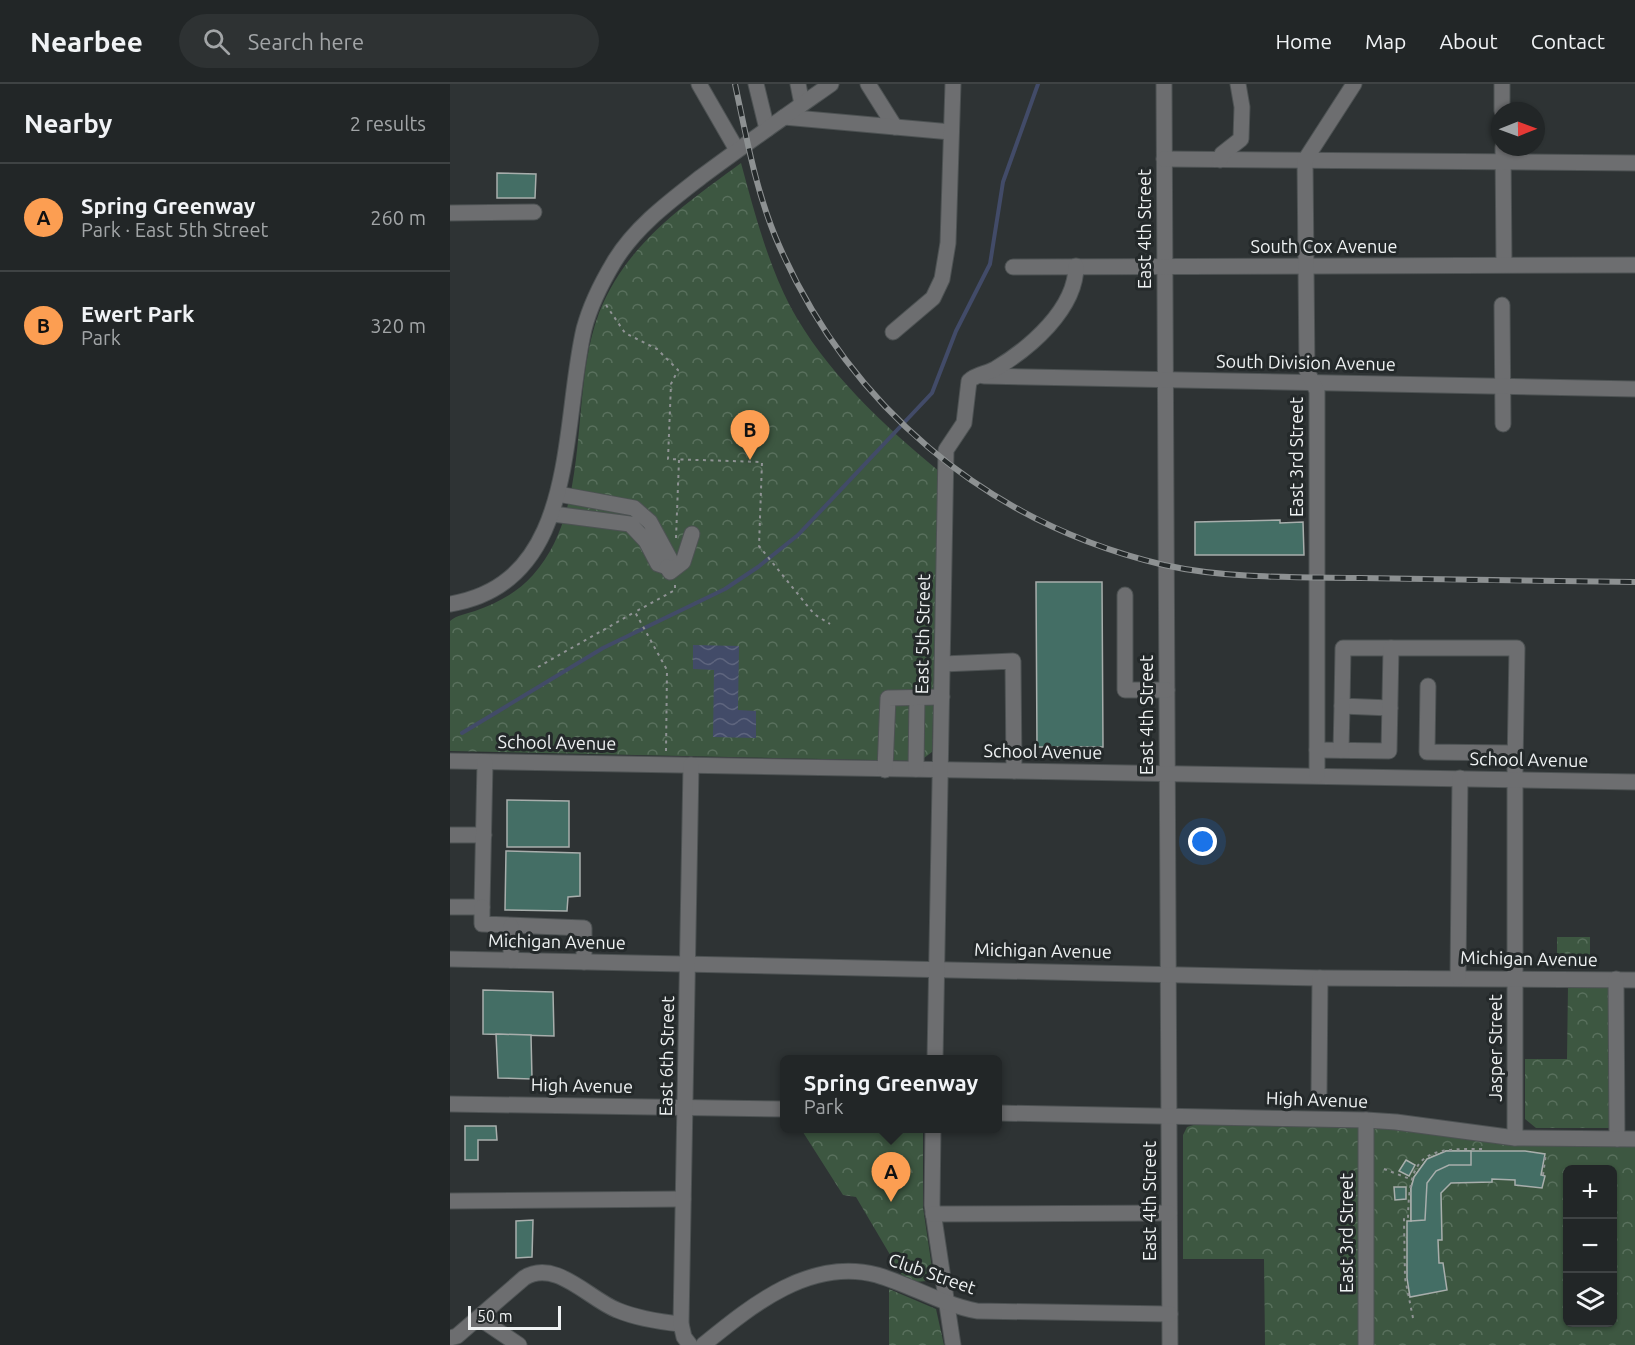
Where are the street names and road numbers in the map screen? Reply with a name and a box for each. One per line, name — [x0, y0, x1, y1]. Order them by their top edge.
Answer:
street label: East 4th Street — [1134, 169, 1154, 289]
street label: South Cox Avenue — [1251, 236, 1397, 256]
street label: South Division Avenue — [1216, 350, 1396, 374]
street label: East 3rd Street — [1286, 397, 1306, 517]
street label: East 5th Street — [911, 574, 933, 694]
street label: East 4th Street — [1136, 655, 1156, 775]
street label: School Avenue — [498, 731, 616, 753]
street label: School Avenue — [984, 740, 1102, 762]
street label: School Avenue — [1470, 748, 1588, 770]
street label: Michigan Avenue — [488, 930, 626, 952]
street label: Michigan Avenue — [974, 939, 1112, 961]
street label: Michigan Avenue — [1460, 947, 1598, 969]
street label: Jasper Street — [1485, 994, 1505, 1102]
street label: East 6th Street — [655, 996, 677, 1116]
street label: High Avenue — [531, 1074, 633, 1096]
street label: High Avenue — [1266, 1087, 1369, 1111]
street label: East 4th Street — [1139, 1141, 1159, 1261]
street label: East 3rd Street — [1336, 1173, 1356, 1293]
street label: Club Street — [886, 1249, 979, 1297]

